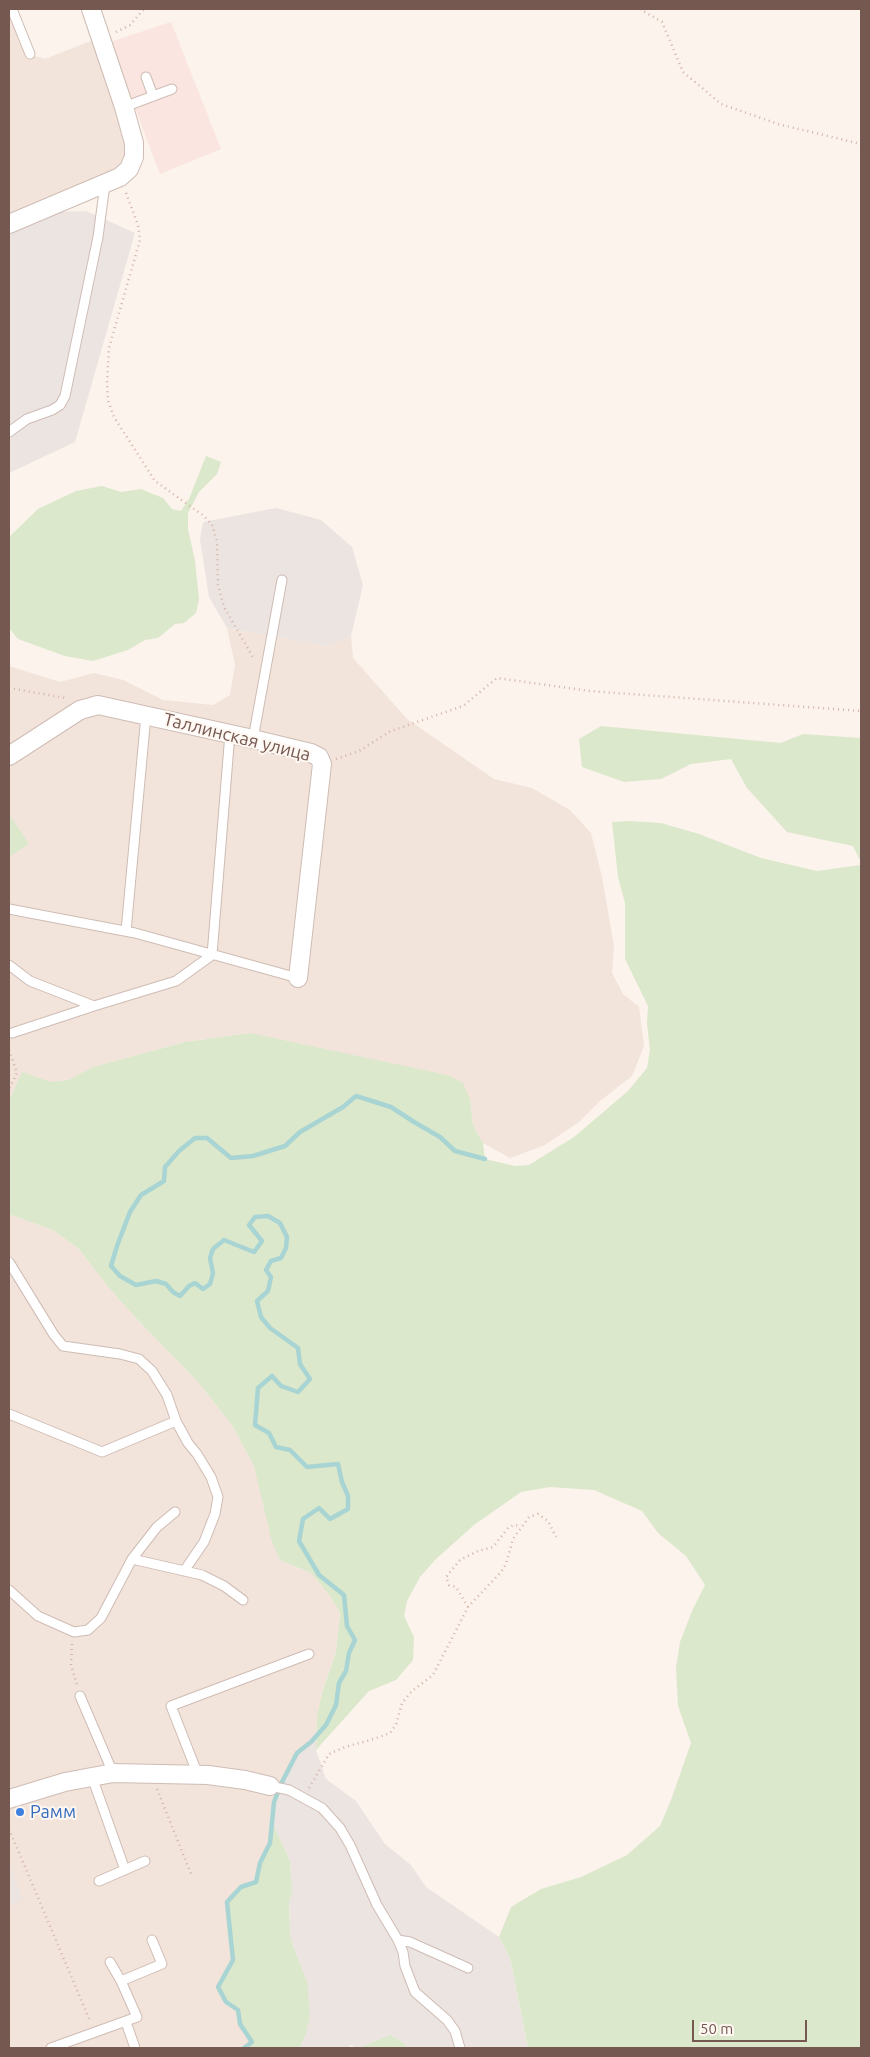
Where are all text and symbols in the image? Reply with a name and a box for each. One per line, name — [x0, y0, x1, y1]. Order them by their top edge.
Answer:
street label: Таллинская улица — [161, 708, 313, 766]
place label: Рамм — [30, 1801, 76, 1823]
marker: Рамм — [14, 1806, 26, 1818]
scale bar — [695, 2010, 810, 2042]
text: 50 m — [700, 2020, 733, 2037]

